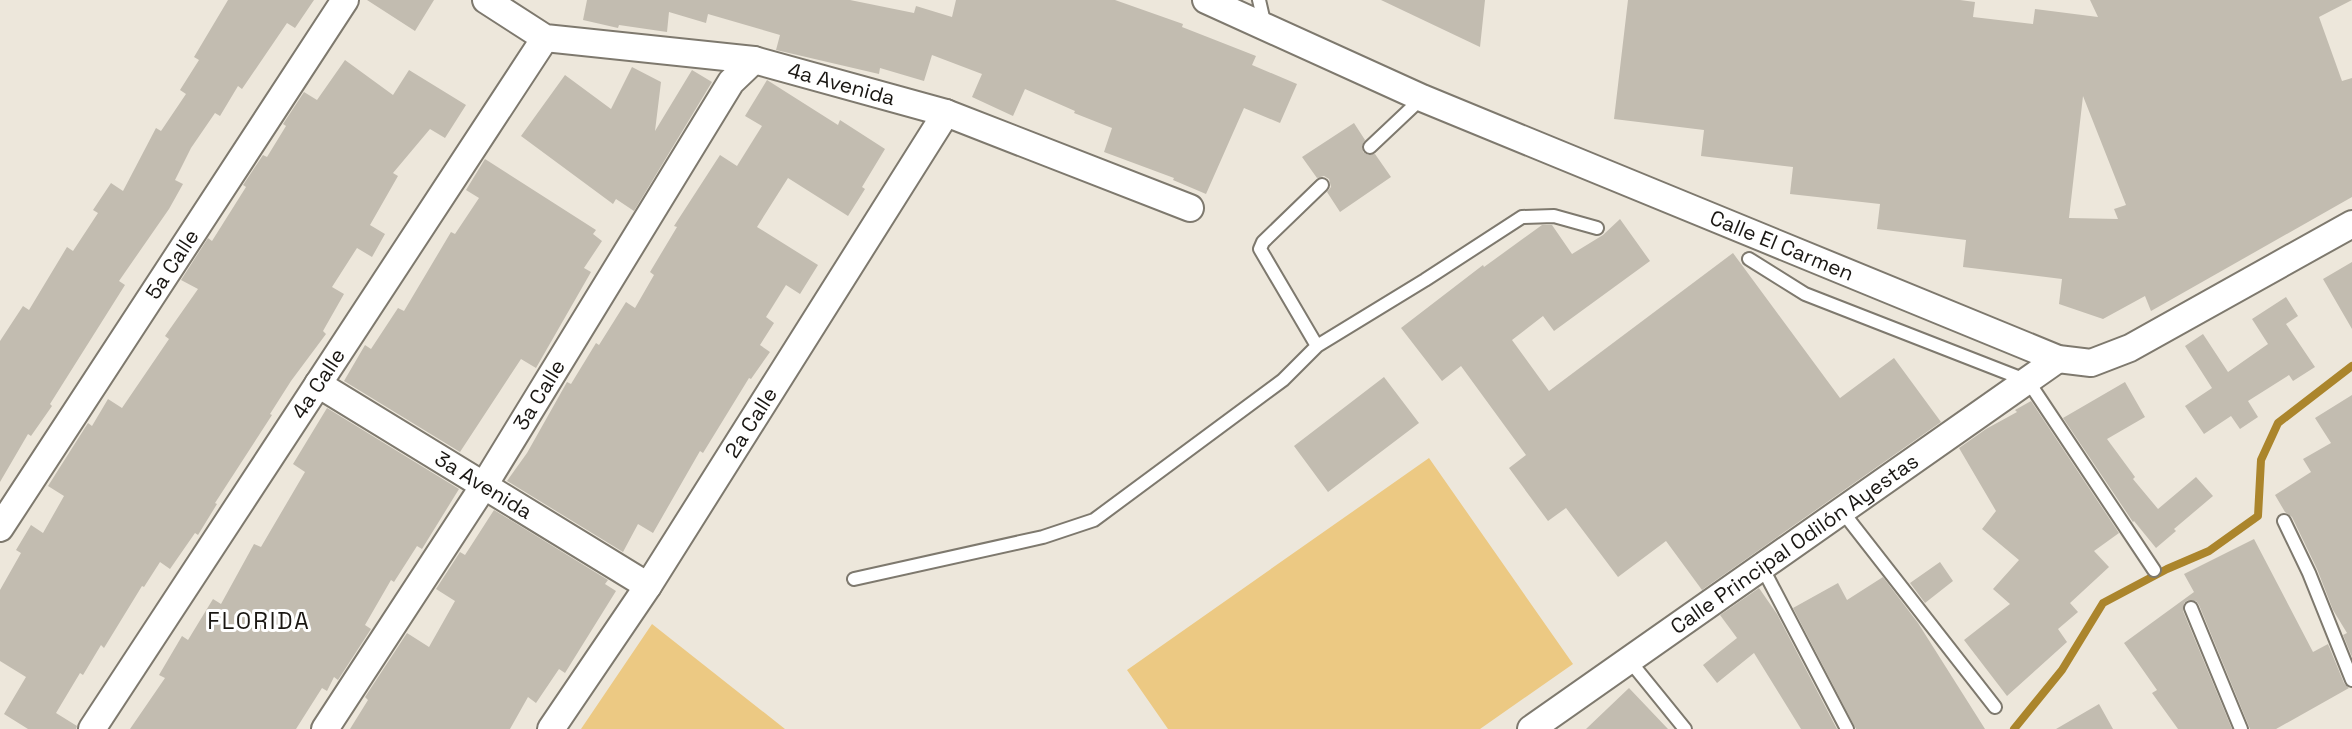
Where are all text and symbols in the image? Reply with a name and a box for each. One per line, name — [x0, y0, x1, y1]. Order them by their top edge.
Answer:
street label: 4a Avenida — [785, 56, 898, 111]
street label: Calle El Carmen — [1706, 204, 1858, 287]
street label: 5a Calle — [139, 224, 205, 304]
street label: 4a Calle — [285, 343, 351, 424]
street label: 3a Calle — [507, 354, 571, 435]
street label: 2a Calle — [718, 382, 783, 463]
street label: 3a Avenida — [430, 445, 538, 525]
street label: Calle Principal Odilón Ayestas — [1665, 447, 1924, 640]
district label: FLORIDA — [207, 606, 311, 636]

